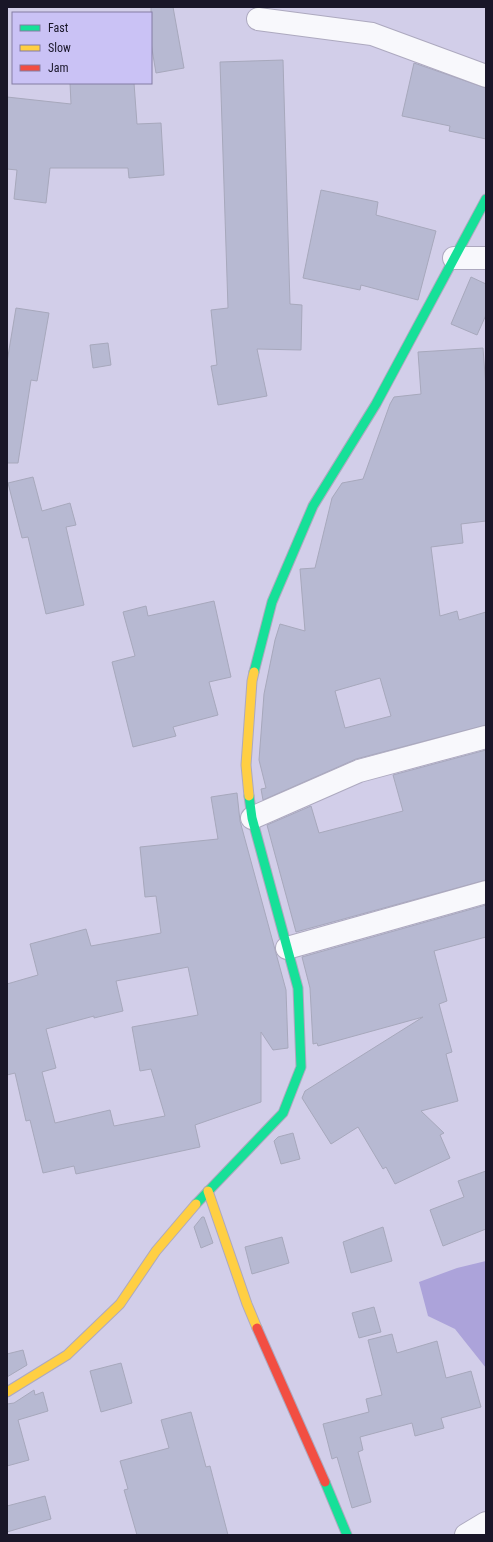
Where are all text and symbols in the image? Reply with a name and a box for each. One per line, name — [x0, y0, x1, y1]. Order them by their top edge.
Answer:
legend — [12, 12, 152, 84]
text: Fast — [48, 21, 69, 35]
text: Slow — [48, 41, 71, 55]
text: Jam — [48, 61, 69, 75]

